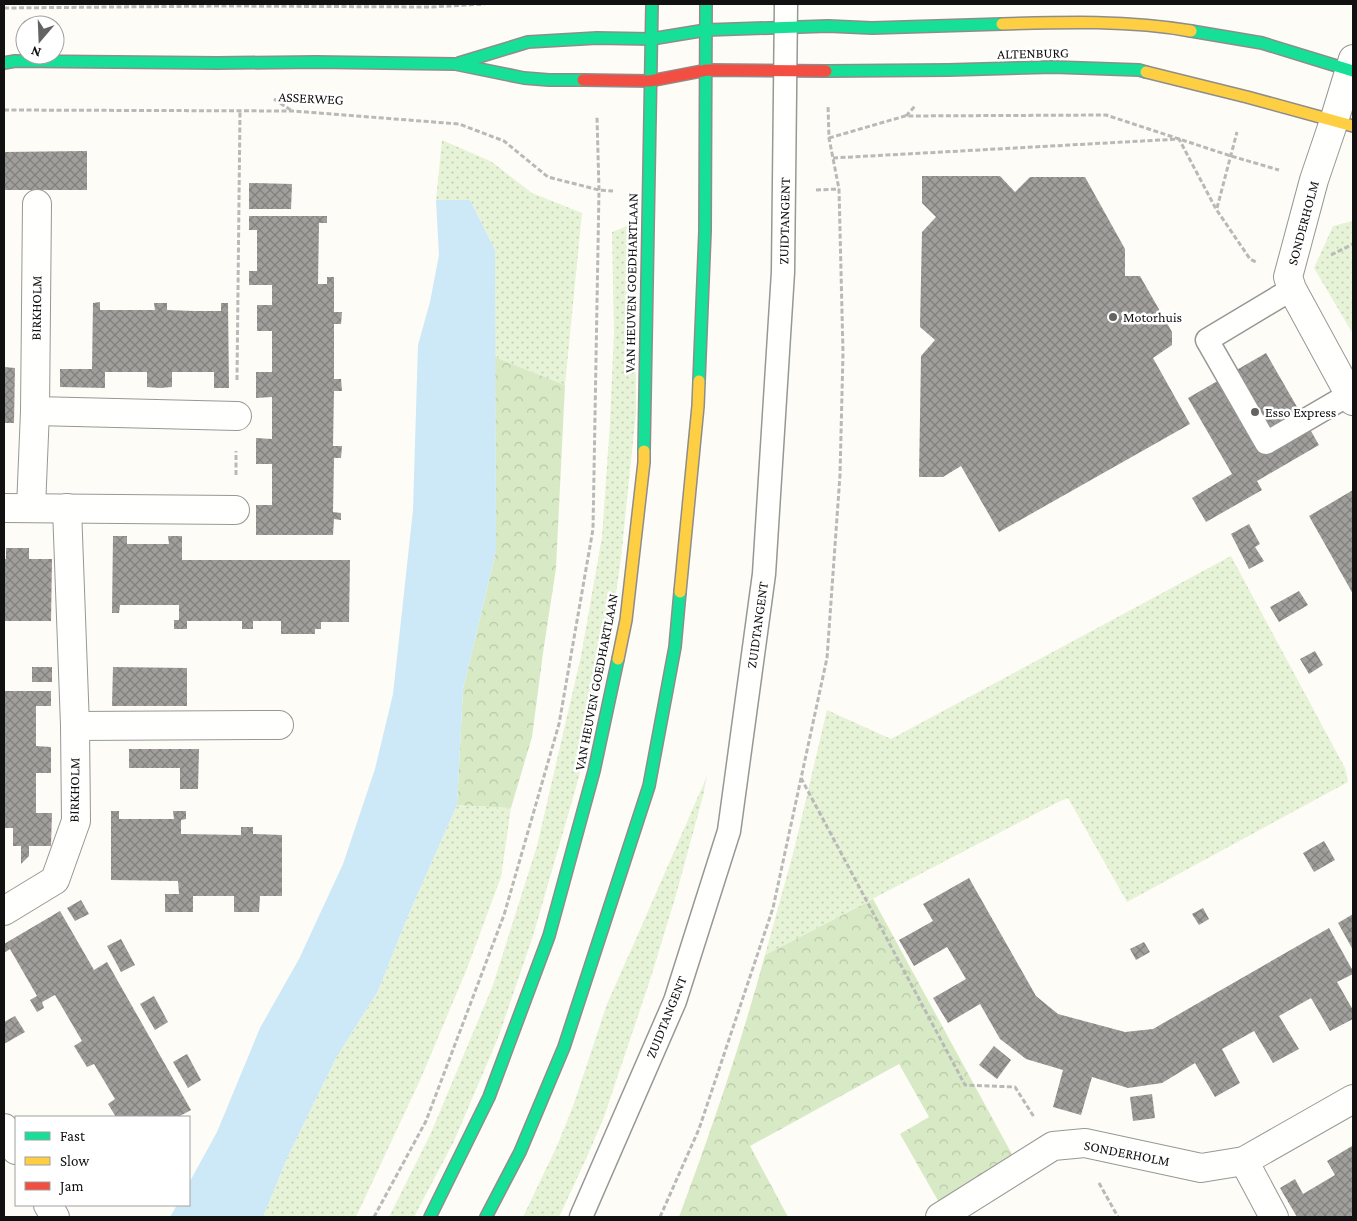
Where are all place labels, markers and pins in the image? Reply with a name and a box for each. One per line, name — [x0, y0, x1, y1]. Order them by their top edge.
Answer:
place label: Motorhuis — [1123, 309, 1182, 325]
marker: Motorhuis — [1107, 311, 1119, 323]
place label: Esso Express — [1265, 404, 1336, 420]
marker: Esso Express — [1249, 406, 1261, 418]

